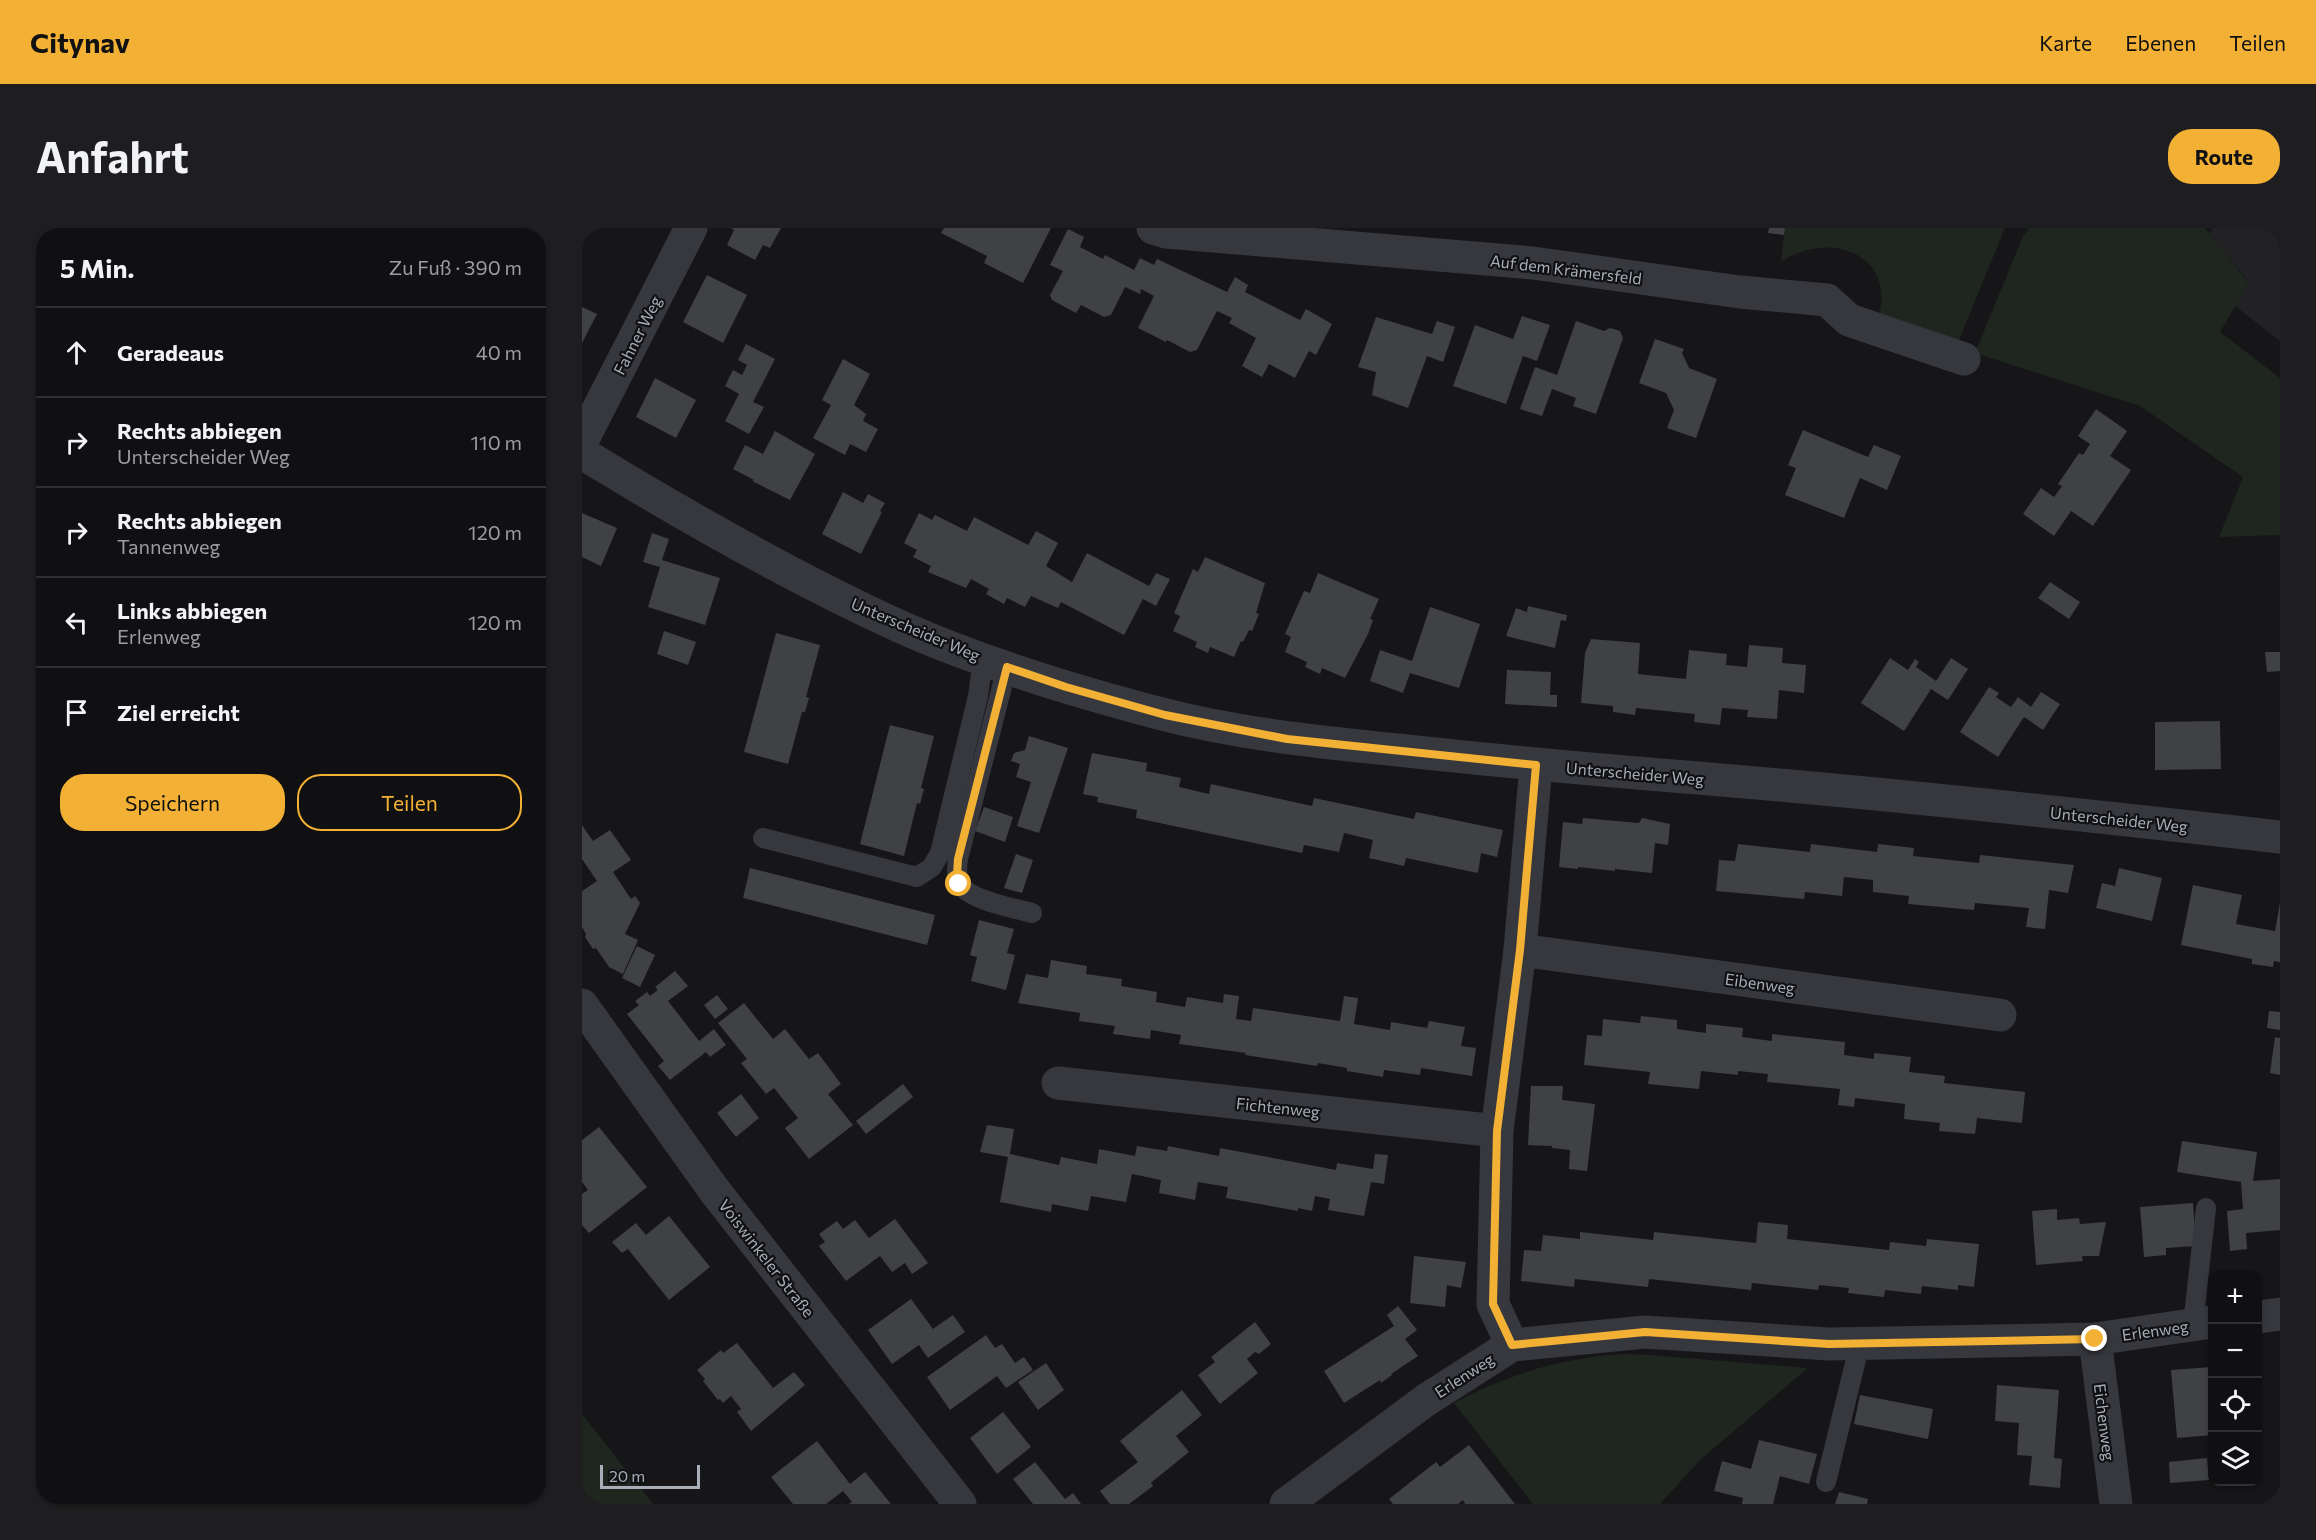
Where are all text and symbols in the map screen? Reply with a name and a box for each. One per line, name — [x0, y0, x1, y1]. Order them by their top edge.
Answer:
text: Citynav — [30, 25, 130, 59]
text: Karte — [2039, 30, 2092, 55]
text: Ebenen — [2125, 30, 2196, 55]
text: Teilen — [2229, 30, 2286, 55]
button: Route — [2168, 129, 2280, 184]
text: Anfahrt — [36, 130, 189, 182]
street label: Auf dem Krämersfeld — [1489, 250, 1643, 288]
text: 5 Min. — [60, 252, 134, 283]
text: Zu Fuß · 390 m — [389, 255, 522, 279]
street label: Fahner Weg — [609, 292, 665, 378]
icon: ahead — [60, 336, 93, 369]
text: Geradeaus — [117, 339, 224, 366]
text: 40 m — [476, 340, 522, 364]
text: Rechts abbiegen — [117, 417, 282, 444]
icon: right — [60, 426, 93, 459]
text: 110 m — [471, 430, 522, 454]
text: Unterscheider Weg — [117, 444, 290, 468]
text: Rechts abbiegen — [117, 507, 282, 534]
icon: right — [60, 516, 93, 549]
text: 120 m — [468, 520, 522, 544]
text: Tannenweg — [117, 534, 220, 558]
street label: Unterscheider Weg — [849, 593, 984, 665]
text: Links abbiegen — [117, 597, 267, 624]
icon: left — [60, 606, 93, 639]
text: 120 m — [468, 610, 522, 634]
text: Erlenweg — [117, 624, 201, 648]
icon: arrive — [60, 696, 93, 729]
text: Ziel erreicht — [117, 699, 240, 726]
street label: Unterscheider Weg — [1565, 758, 1705, 789]
button: Speichern — [60, 774, 285, 831]
button: Teilen — [297, 774, 522, 831]
street label: Unterscheider Weg — [2049, 802, 2189, 836]
route start — [945, 870, 971, 896]
street label: Eibenweg — [1724, 969, 1796, 997]
street label: Fichtenweg — [1235, 1093, 1321, 1121]
street label: Voiswinkeler Straße — [715, 1195, 819, 1321]
map controls — [2208, 1270, 2262, 1486]
button: + — [2208, 1270, 2262, 1324]
street label: Erlenweg — [2120, 1316, 2190, 1344]
button: − — [2208, 1324, 2262, 1378]
route end — [2081, 1325, 2107, 1351]
street label: Erlenweg — [1431, 1349, 1498, 1401]
button: locate — [2208, 1378, 2262, 1432]
street label: Eichenweg — [2091, 1382, 2119, 1462]
button: layers — [2208, 1432, 2262, 1486]
scale bar — [600, 1462, 700, 1490]
text: 20 m — [609, 1466, 645, 1485]

